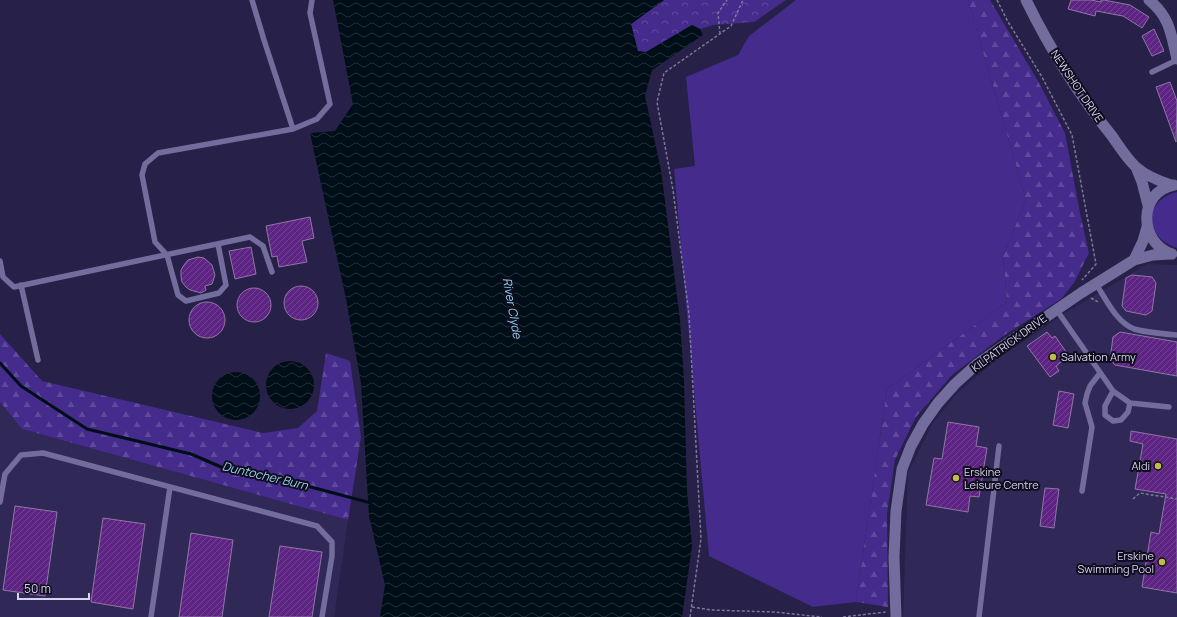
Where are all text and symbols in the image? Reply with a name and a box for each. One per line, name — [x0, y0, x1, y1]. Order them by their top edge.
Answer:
street label: NEWSHOT DRIVE — [1048, 47, 1107, 125]
water label: River Clyde — [499, 276, 526, 341]
street label: KILPATRICK DRIVE — [968, 310, 1049, 375]
place label: Salvation Army — [1061, 349, 1136, 364]
marker: Salvation Army — [1048, 352, 1058, 362]
water label: Duntocher Burn — [221, 457, 310, 494]
place label: Aldi — [1131, 458, 1150, 473]
marker: Aldi — [1153, 461, 1163, 471]
place label: Erskine Leisure Centre — [964, 464, 1039, 492]
marker: Erskine Leisure Centre — [951, 473, 961, 483]
place label: Erskine Swimming Pool — [1078, 548, 1155, 576]
marker: Erskine Swimming Pool — [1157, 557, 1167, 567]
scale bar — [18, 575, 89, 601]
text: 50 m — [24, 580, 51, 597]

